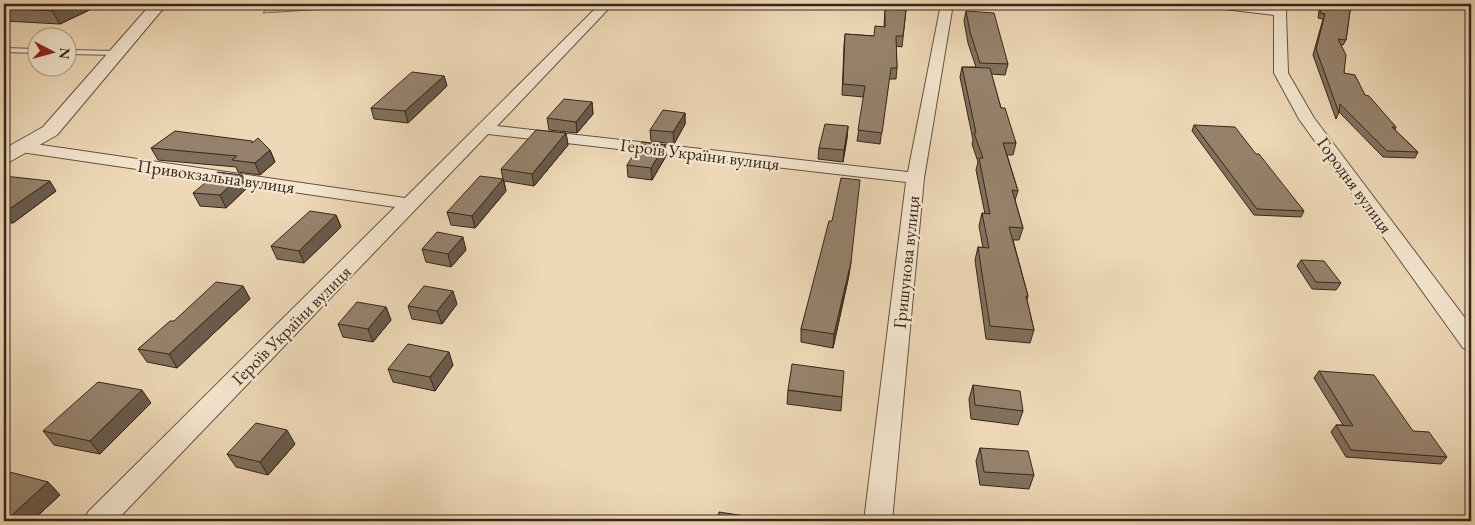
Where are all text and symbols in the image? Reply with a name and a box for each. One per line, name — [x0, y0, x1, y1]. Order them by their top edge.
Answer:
north arrow — [28, 28, 78, 78]
text: N — [55, 47, 74, 61]
street label: Городня вулиця — [1312, 132, 1398, 238]
street label: Героїв України вулиця — [619, 133, 781, 175]
street label: Привокзальна вулиця — [136, 154, 296, 198]
street label: Гришунова вулиця — [888, 194, 924, 330]
street label: Героїв України вулиця — [226, 260, 356, 390]

